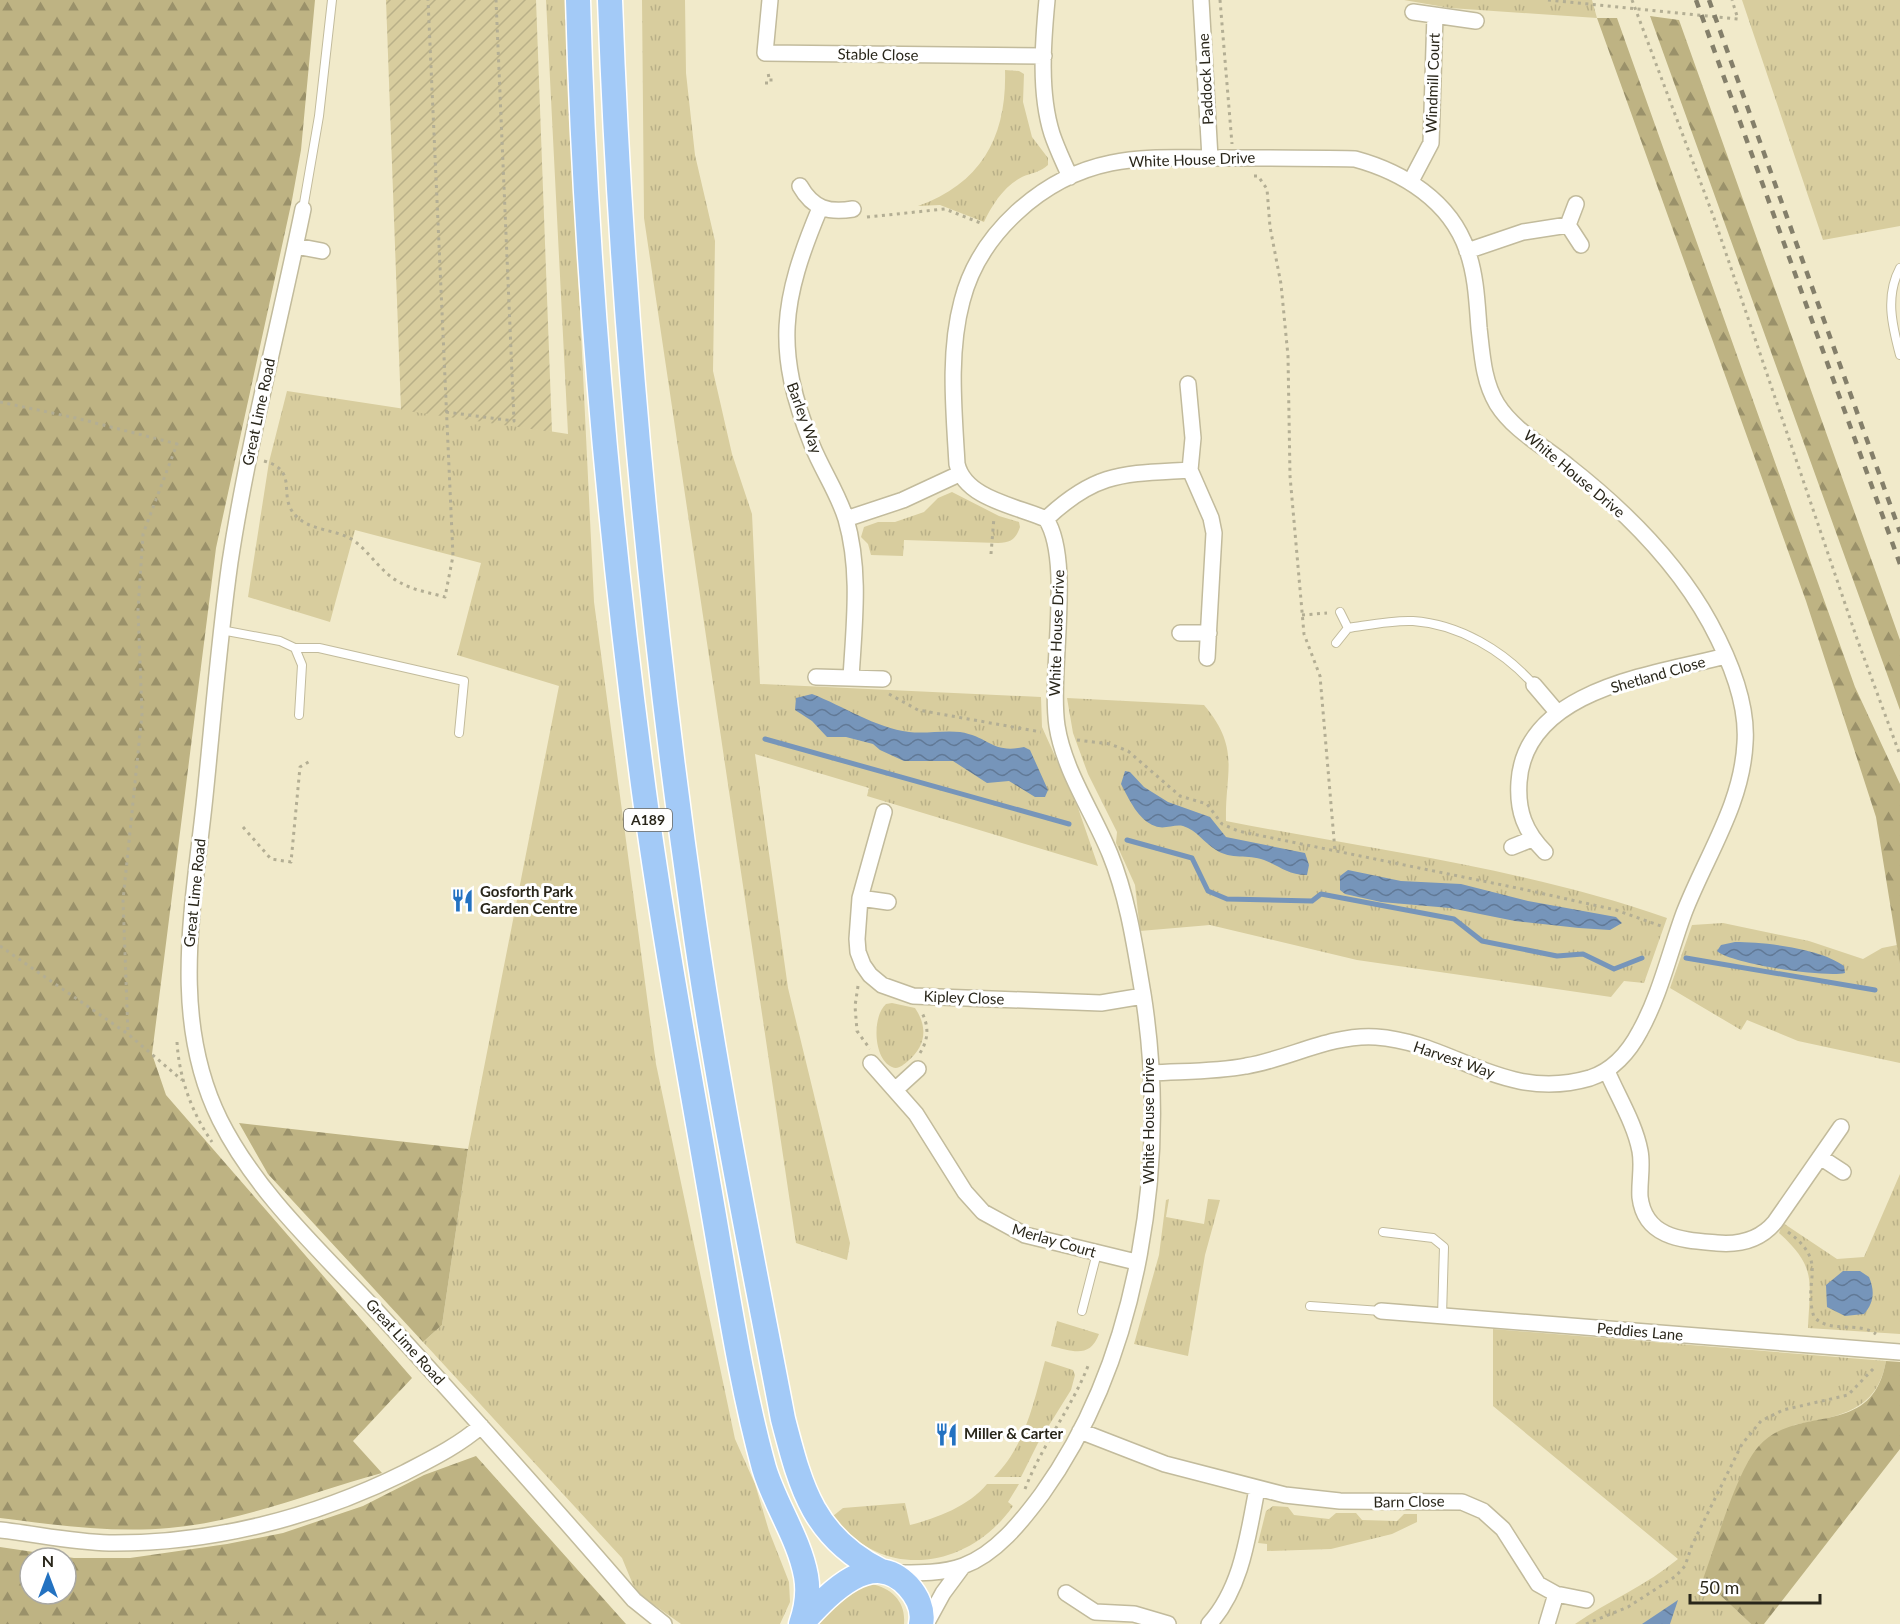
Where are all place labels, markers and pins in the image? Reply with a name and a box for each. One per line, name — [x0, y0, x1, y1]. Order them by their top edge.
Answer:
place label: Gosforth Park Garden Centre — [480, 882, 578, 917]
restaurant icon: Gosforth Park Garden Centre — [449, 888, 475, 914]
restaurant icon: Miller & Carter — [933, 1421, 959, 1447]
place label: Miller & Carter — [964, 1424, 1063, 1442]

